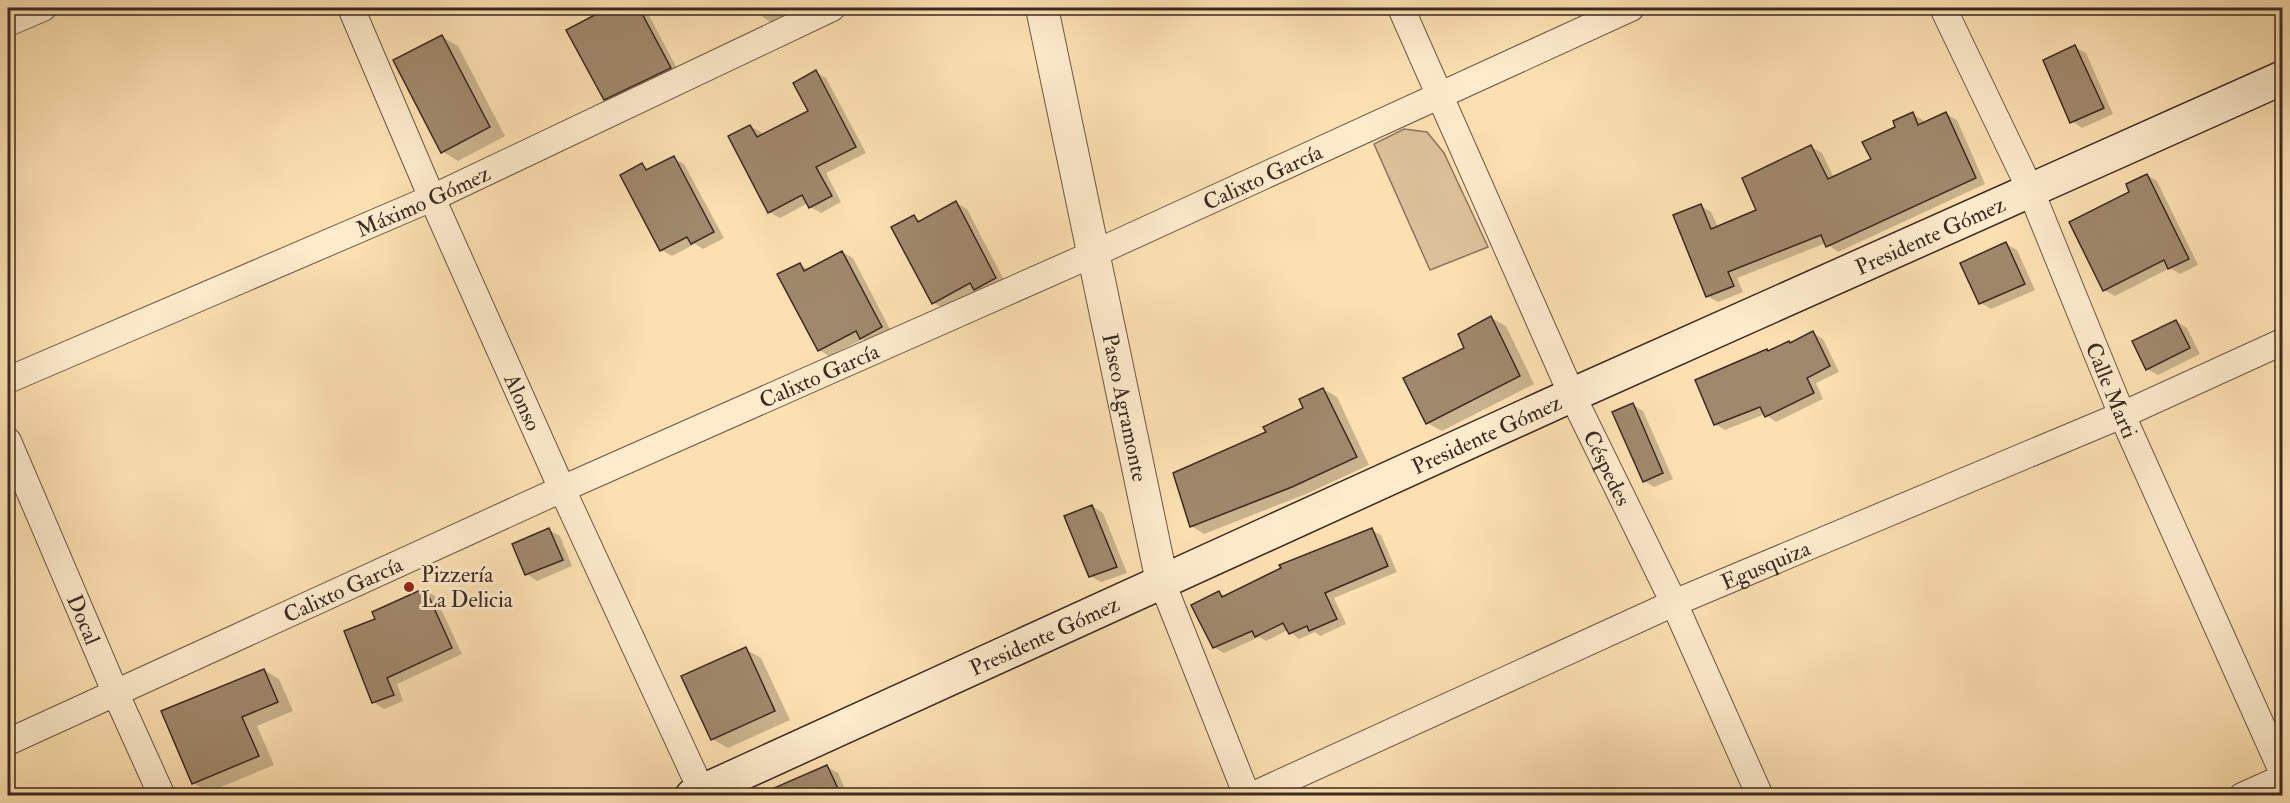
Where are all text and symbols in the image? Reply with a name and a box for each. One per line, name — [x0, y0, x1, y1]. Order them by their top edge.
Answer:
street label: Calixto García — [1199, 138, 1328, 217]
street label: Máximo Gómez — [352, 159, 495, 244]
street label: Presidente Gómez — [1851, 190, 2010, 282]
street label: Paseo Agramonte — [1095, 331, 1154, 484]
street label: Calixto García — [755, 337, 884, 415]
street label: Calle Marti — [2079, 338, 2144, 443]
street label: Alonso — [497, 369, 547, 435]
street label: Presidente Gómez — [1408, 389, 1566, 481]
street label: Céspedes — [1576, 426, 1637, 511]
street label: Egusquiza — [1717, 534, 1815, 597]
street label: Calixto García — [279, 550, 408, 629]
place label: Pizzería La Delicia — [421, 561, 514, 614]
marker: Pizzería La Delicia — [402, 580, 416, 594]
street label: Docal — [60, 590, 106, 650]
street label: Presidente Gómez — [965, 590, 1124, 683]

